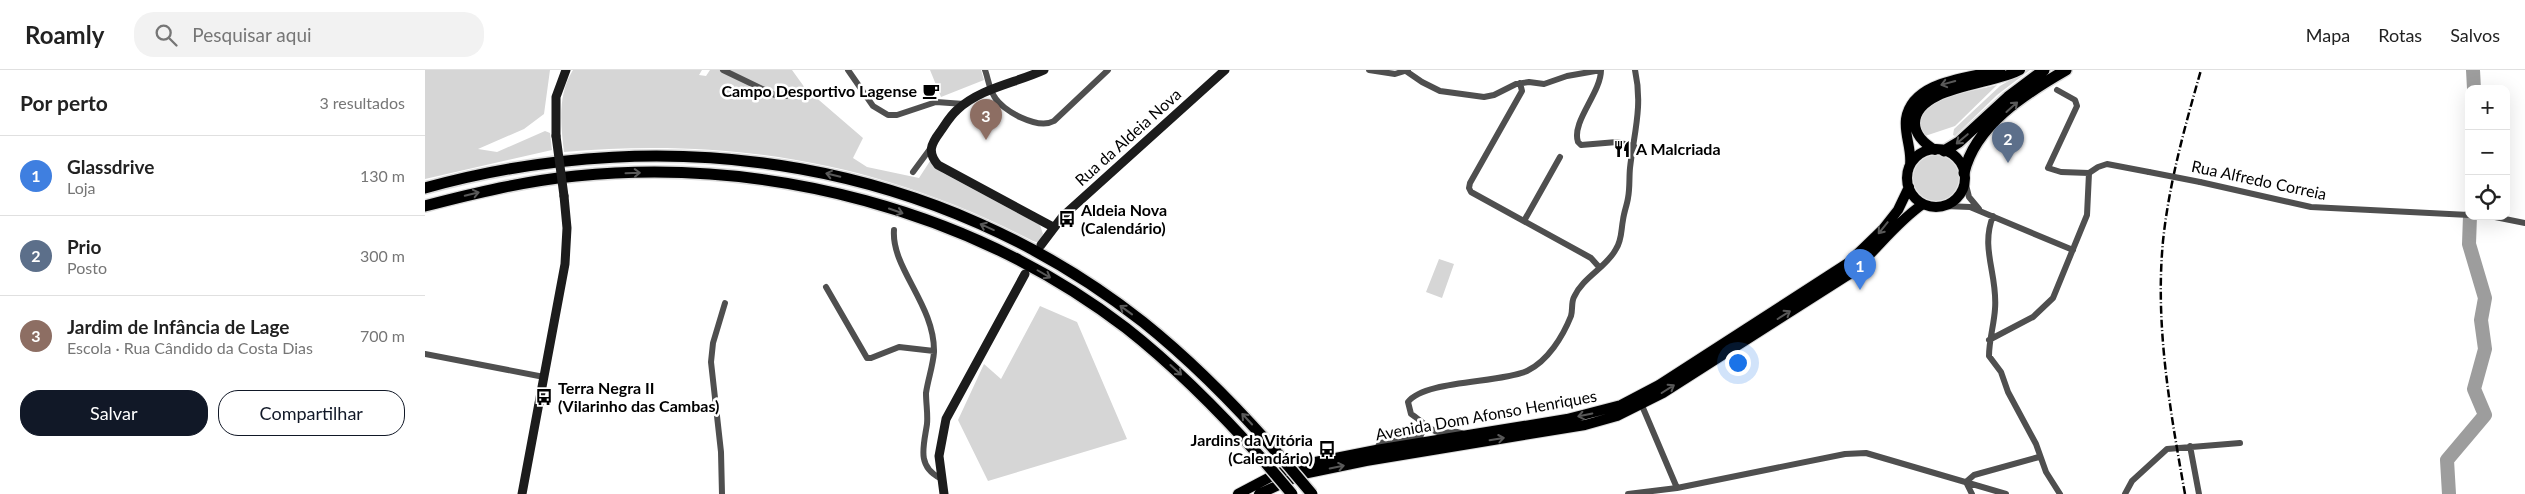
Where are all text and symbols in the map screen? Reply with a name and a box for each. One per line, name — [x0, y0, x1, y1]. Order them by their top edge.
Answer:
search box — [134, 12, 484, 57]
text: Roamly — [25, 20, 104, 49]
icon: search — [152, 21, 180, 49]
text: Pesquisar aqui — [192, 23, 312, 46]
text: Mapa — [2306, 24, 2350, 46]
text: Rotas — [2378, 24, 2422, 46]
text: Salvos — [2450, 24, 2500, 46]
one-way arrow — [1941, 78, 1957, 88]
place label: Campo Desportivo Lagense — [721, 81, 917, 100]
cafe icon: Campo Desportivo Lagense — [921, 81, 941, 101]
street label: Rua da Aldeia Nova — [1071, 84, 1185, 189]
map controls — [2465, 85, 2510, 220]
button: + — [2465, 85, 2510, 130]
text: Por perto — [20, 90, 108, 115]
text: 3 resultados — [319, 93, 405, 112]
pin: 3 — [970, 99, 1002, 140]
one-way arrow — [2006, 101, 2019, 112]
pin: 2 — [1992, 122, 2024, 163]
button: − — [2465, 130, 2510, 175]
one-way arrow — [1955, 134, 1968, 145]
restaurant icon: A Malcriada — [1612, 139, 1632, 159]
place label: A Malcriada — [1635, 139, 1721, 158]
text: Glassdrive — [67, 155, 154, 178]
street label: Rua Alfredo Correia — [2190, 156, 2328, 203]
text: 1 — [31, 166, 41, 185]
text: 130 m — [360, 166, 405, 185]
one-way arrow — [625, 168, 641, 177]
one-way arrow — [826, 170, 842, 179]
button: locate — [2465, 175, 2510, 220]
text: Loja — [67, 178, 96, 197]
one-way arrow — [464, 189, 480, 198]
place label: Aldeia Nova (Calendário) — [1080, 200, 1167, 237]
one-way arrow — [888, 207, 904, 216]
bus stop icon: Aldeia Nova (Calendário) — [1057, 209, 1077, 229]
one-way arrow — [980, 222, 995, 232]
one-way arrow — [1878, 222, 1889, 235]
text: Prio — [67, 235, 101, 258]
text: 2 — [31, 246, 41, 265]
text: 300 m — [360, 246, 405, 265]
pin: 1 — [1844, 249, 1876, 290]
text: Posto — [67, 258, 107, 277]
one-way arrow — [1037, 270, 1051, 280]
one-way arrow — [1119, 305, 1133, 315]
one-way arrow — [1777, 310, 1791, 321]
text: Jardim de Infância de Lage — [67, 315, 289, 338]
text: 3 — [31, 326, 41, 345]
text: 700 m — [360, 326, 405, 345]
text: Escola · Rua Cândido da Costa Dias — [67, 338, 313, 357]
your location — [1725, 350, 1751, 376]
one-way arrow — [1169, 364, 1182, 375]
place label: Terra Negra II (Vilarinho das Cambas) — [558, 378, 719, 415]
one-way arrow — [1661, 384, 1675, 394]
street label: Avenida Dom Afonso Henriques — [1374, 386, 1598, 443]
bus stop icon: Terra Negra II (Vilarinho das Cambas) — [534, 387, 554, 407]
button: Salvar — [20, 390, 208, 436]
button: Compartilhar — [218, 390, 405, 436]
one-way arrow — [1577, 411, 1593, 420]
one-way arrow — [1241, 412, 1252, 425]
place label: Jardins da Vitória (Calendário) — [1191, 430, 1313, 467]
one-way arrow — [1489, 434, 1505, 444]
bus stop icon: Jardins da Vitória (Calendário) — [1317, 439, 1337, 459]
one-way arrow — [1329, 462, 1345, 471]

